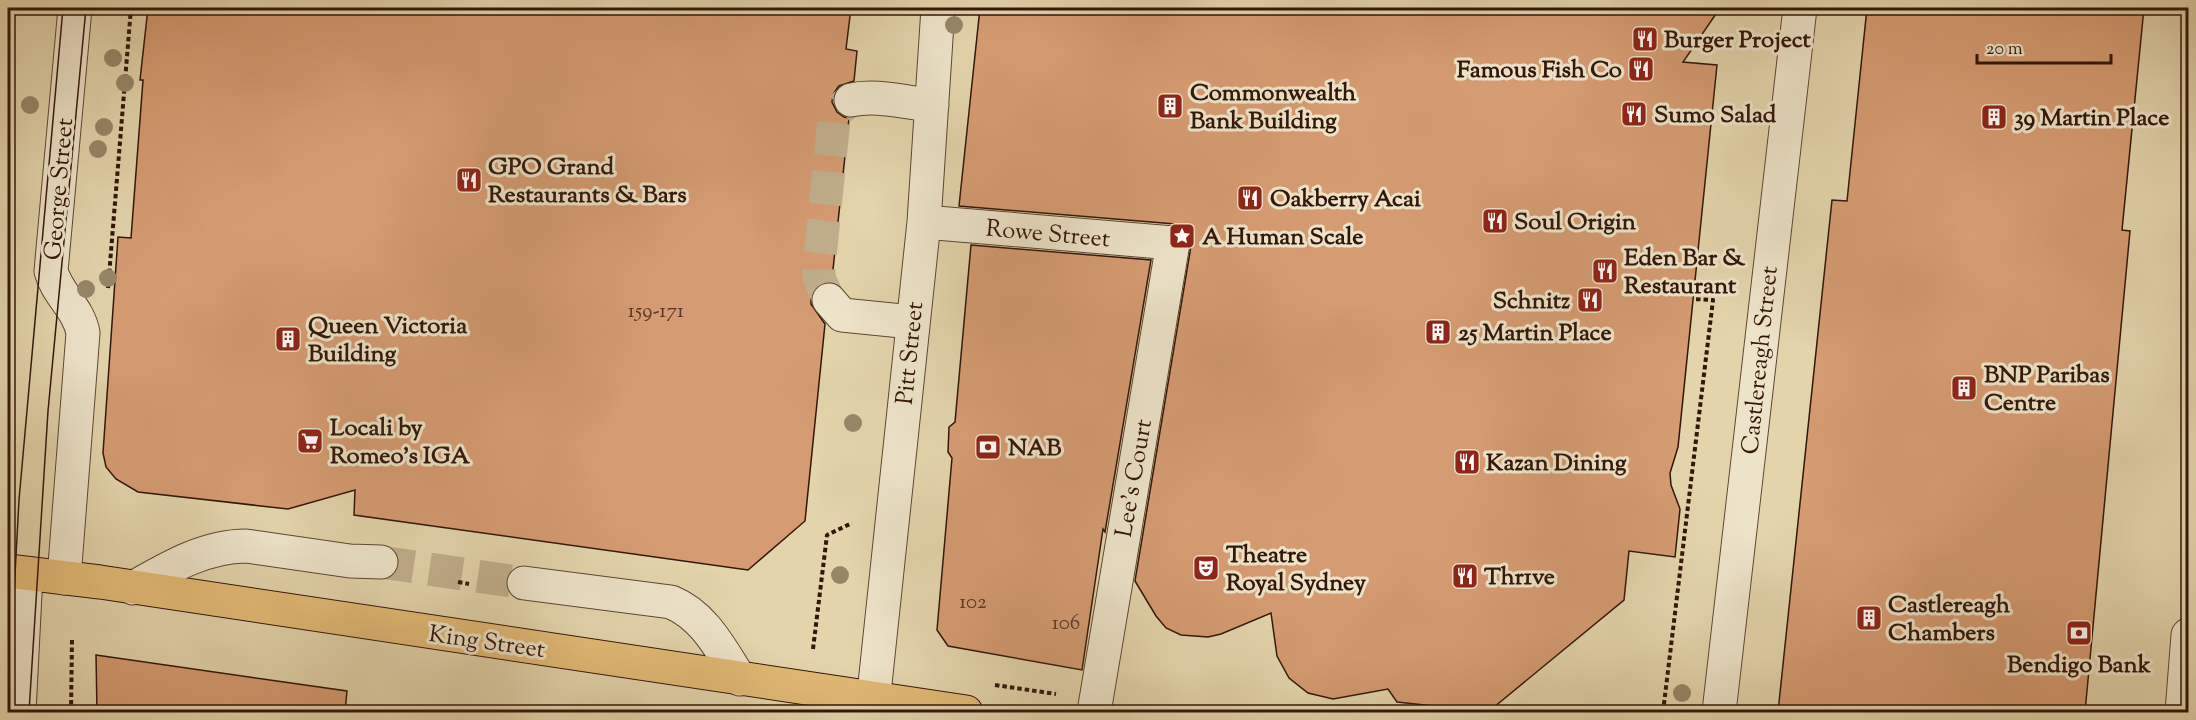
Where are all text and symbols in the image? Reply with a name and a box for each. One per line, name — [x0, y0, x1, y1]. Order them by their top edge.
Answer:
restaurant icon: Burger Project — [1630, 24, 1660, 54]
place label: Burger Project — [1664, 24, 1812, 58]
scale bar — [1977, 27, 2110, 65]
text: 20 m — [1986, 37, 2023, 63]
place label: Famous Fish Co — [1457, 54, 1622, 88]
restaurant icon: Famous Fish Co — [1626, 54, 1656, 84]
place label: Commonwealth Bank Building — [1190, 77, 1357, 139]
building icon: Commonwealth Bank Building — [1155, 91, 1185, 121]
restaurant icon: Sumo Salad — [1619, 99, 1649, 129]
place label: Sumo Salad — [1654, 99, 1777, 133]
building icon: 39 Martin Place — [1979, 102, 2009, 132]
place label: 39 Martin Place — [2014, 102, 2169, 136]
street label: George Street — [37, 117, 83, 262]
place label: GPO Grand Restaurants & Bars — [488, 151, 687, 213]
restaurant icon: GPO Grand Restaurants & Bars — [454, 165, 484, 195]
restaurant icon: Oakberry Acai — [1235, 183, 1265, 213]
place label: Oakberry Acai — [1270, 183, 1421, 217]
restaurant icon: Soul Origin — [1480, 206, 1510, 236]
place label: Soul Origin — [1514, 206, 1637, 240]
street label: Rowe Street — [984, 213, 1111, 257]
place icon: A Human Scale — [1167, 221, 1197, 251]
place label: A Human Scale — [1202, 221, 1363, 255]
place label: Eden Bar & Restaurant — [1624, 242, 1746, 304]
restaurant icon: Eden Bar & Restaurant — [1590, 256, 1620, 286]
street label: Castlereagh Street — [1734, 264, 1788, 456]
place label: Schnitz — [1493, 285, 1570, 319]
restaurant icon: Schnitz — [1575, 285, 1605, 315]
house number: 159-171 — [628, 297, 684, 327]
street label: Pitt Street — [889, 300, 933, 406]
place label: Queen Victoria Building — [308, 310, 468, 372]
building icon: 25 Martin Place — [1423, 317, 1453, 347]
place label: 25 Martin Place — [1458, 317, 1612, 351]
building icon: Queen Victoria Building — [273, 324, 303, 354]
place label: BNP Paribas Centre — [1984, 359, 2110, 421]
building icon: BNP Paribas Centre — [1949, 373, 1979, 403]
place label: Locali by Romeo's IGA — [330, 412, 471, 474]
street label: Lee's Court — [1108, 417, 1162, 540]
supermarket icon: Locali by Romeo's IGA — [295, 426, 325, 456]
bank icon: NAB — [973, 432, 1003, 462]
place label: NAB — [1008, 432, 1061, 466]
restaurant icon: Kazan Dining — [1452, 447, 1482, 477]
place label: Kazan Dining — [1486, 447, 1627, 481]
place label: Theatre Royal Sydney — [1226, 539, 1366, 601]
theatre icon: Theatre Royal Sydney — [1191, 553, 1221, 583]
restaurant icon: Thr1ve — [1450, 561, 1480, 591]
place label: Thr1ve — [1484, 561, 1555, 595]
house number: 102 — [959, 588, 987, 618]
place label: Castlereagh Chambers — [1888, 589, 2011, 651]
building icon: Castlereagh Chambers — [1854, 603, 1884, 633]
house number: 106 — [1052, 609, 1080, 639]
street label: King Street — [426, 618, 547, 668]
bank icon: Bendigo Bank — [2064, 618, 2094, 648]
place label: Bendigo Bank — [2007, 649, 2152, 683]

